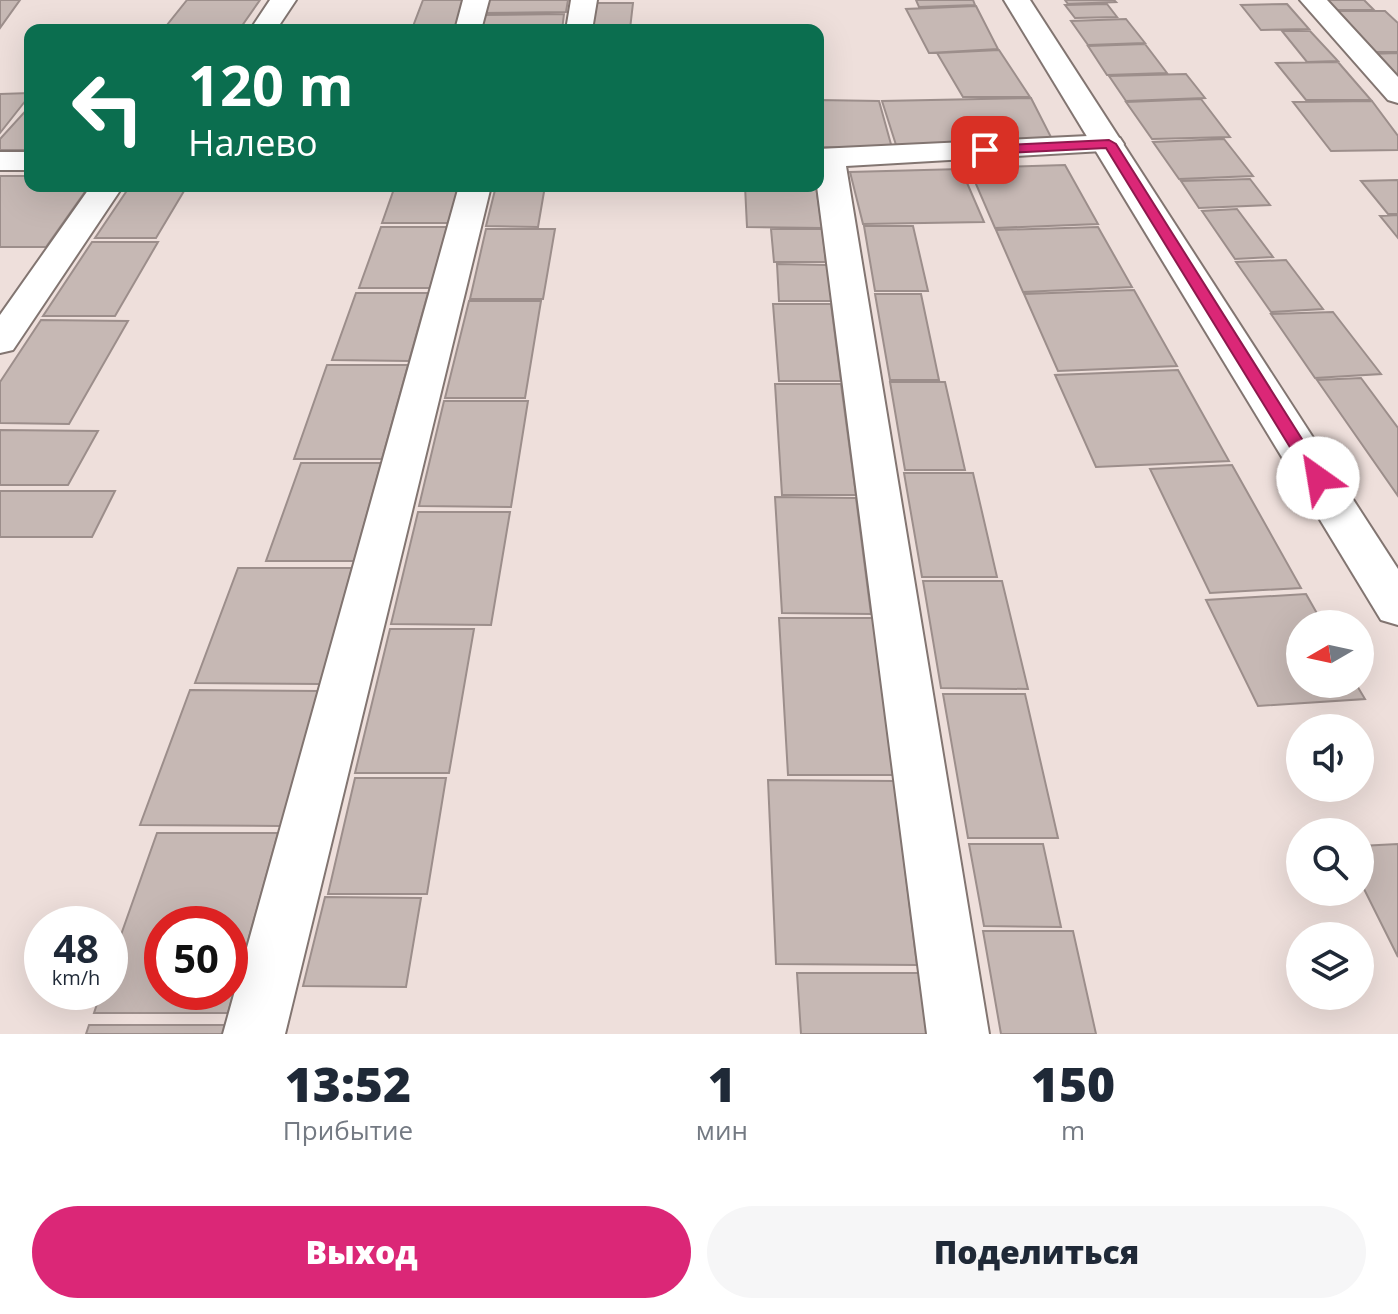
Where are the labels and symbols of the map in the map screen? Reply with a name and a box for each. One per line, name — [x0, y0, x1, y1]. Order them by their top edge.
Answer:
pin — [951, 116, 1019, 184]
position arrow — [1276, 436, 1360, 520]
north arrow — [1286, 610, 1374, 698]
speed limit sign: 50 — [144, 906, 248, 1010]

